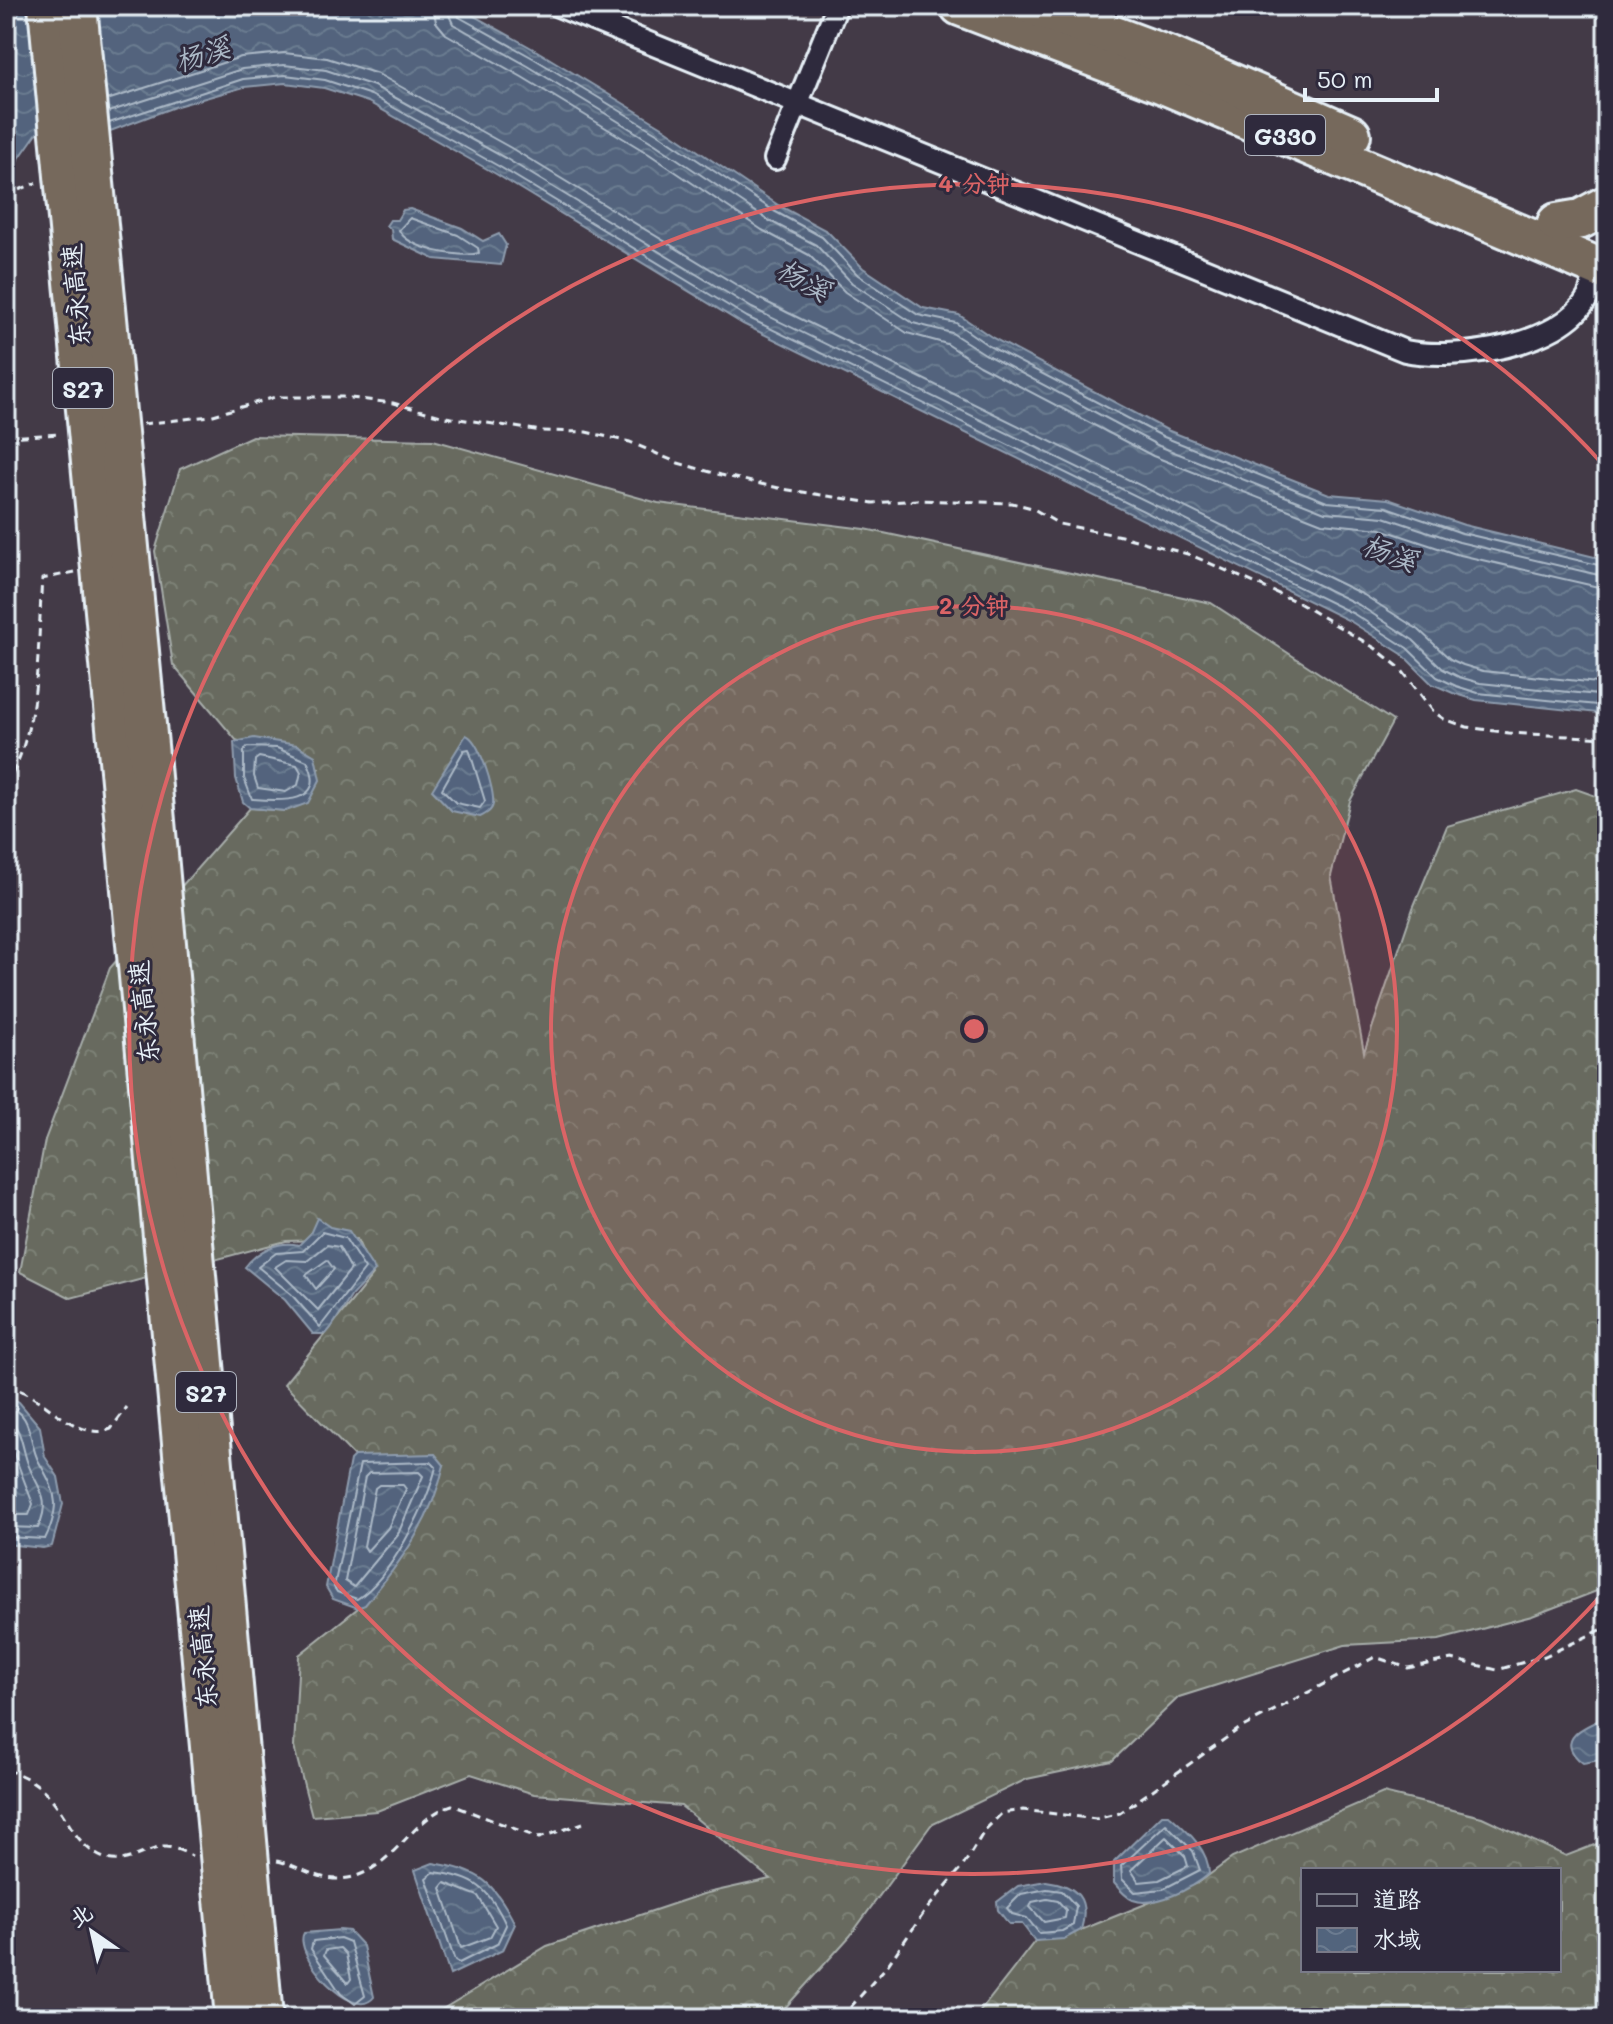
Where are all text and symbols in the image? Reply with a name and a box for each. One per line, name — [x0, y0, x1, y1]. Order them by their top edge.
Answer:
water label: 杨溪 — [170, 27, 236, 78]
scale bar — [1305, 52, 1437, 102]
text: 50 m — [1317, 63, 1373, 94]
road number: G330 — [1245, 115, 1325, 155]
text: 4 分钟 — [938, 167, 1010, 198]
street label: 东永高速 — [54, 242, 96, 348]
water label: 杨溪 — [771, 250, 839, 309]
road number: S27 — [53, 368, 113, 408]
water label: 杨溪 — [1358, 526, 1424, 579]
text: 2 分钟 — [939, 589, 1009, 620]
street label: 东永高速 — [121, 959, 165, 1065]
centre of rings — [960, 1015, 988, 1043]
road number: S27 — [176, 1372, 236, 1412]
street label: 东永高速 — [181, 1604, 223, 1710]
legend — [1301, 1868, 1561, 1972]
text: 道路 — [1373, 1883, 1421, 1914]
north arrow — [52, 1892, 132, 1972]
text: 北 — [63, 1897, 98, 1933]
text: 水域 — [1373, 1923, 1421, 1954]

